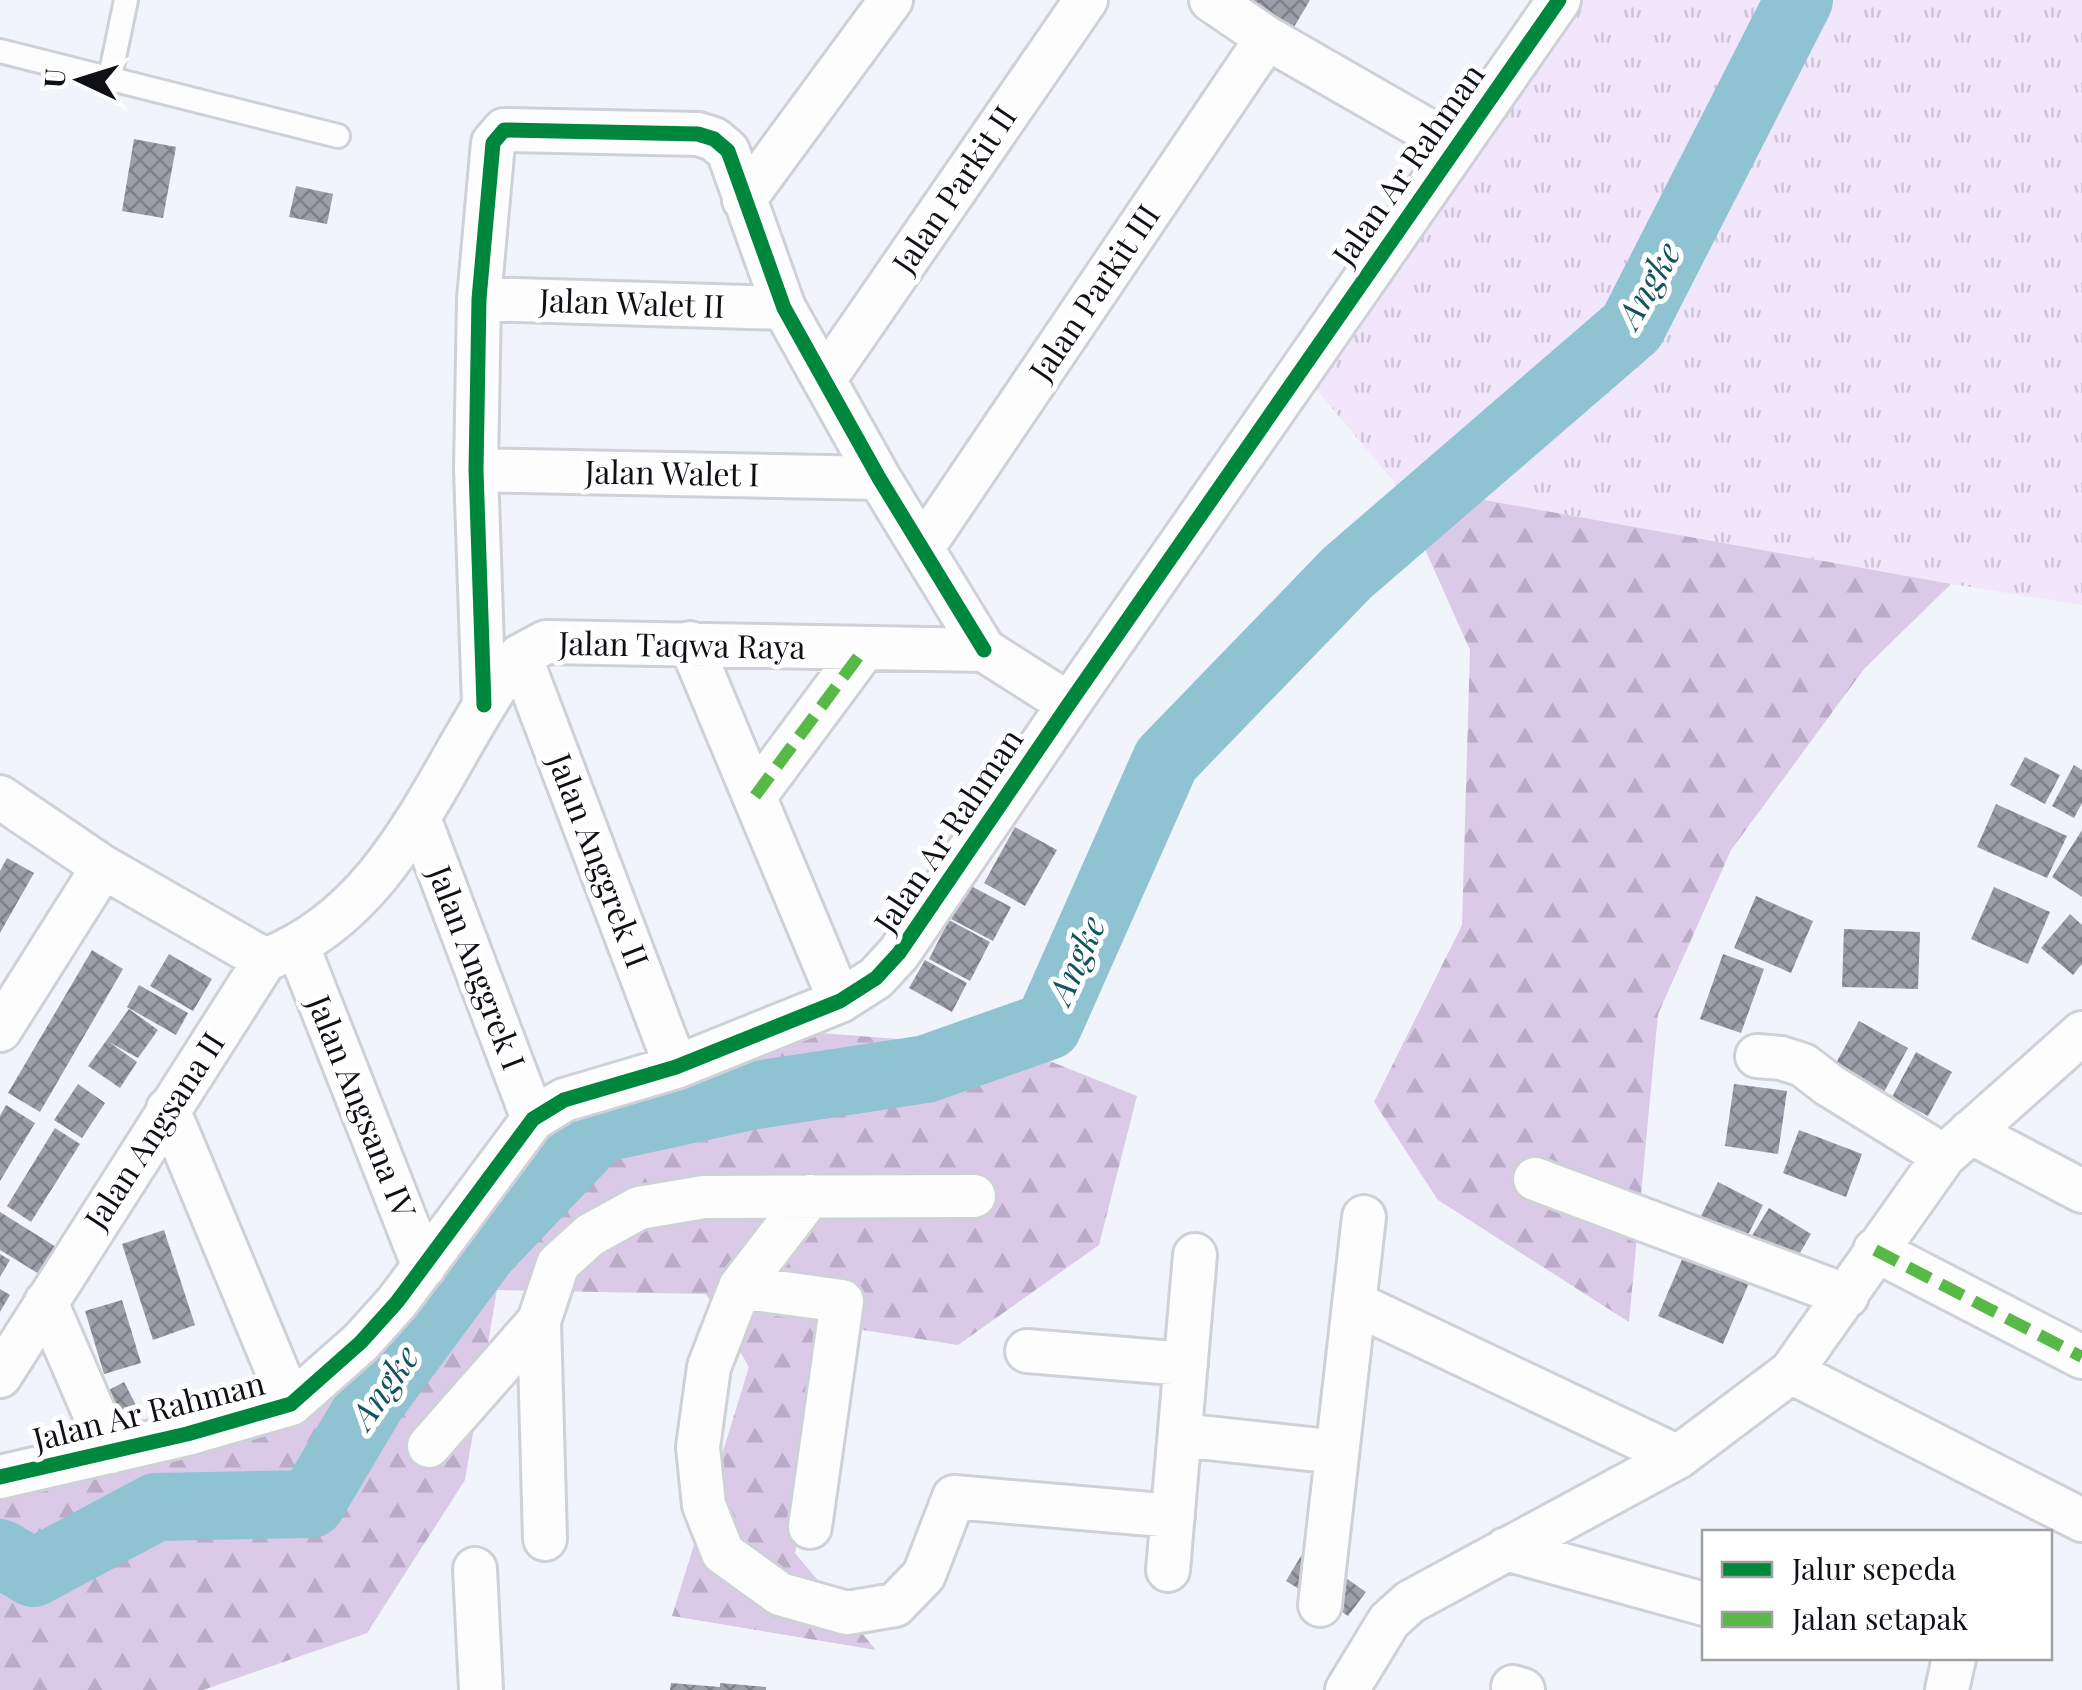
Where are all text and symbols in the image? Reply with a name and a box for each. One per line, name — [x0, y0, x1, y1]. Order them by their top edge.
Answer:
north arrow — [30, 30, 130, 130]
street label: Jalan Ar Rahman — [1321, 54, 1493, 274]
text: U — [34, 67, 73, 89]
street label: Jalan Parkit II — [881, 96, 1025, 282]
street label: Jalan Parkit III — [1017, 195, 1168, 389]
water label: Angke — [1602, 233, 1690, 338]
street label: Jalan Walet II — [538, 277, 726, 326]
street label: Jalan Walet I — [583, 448, 760, 495]
street label: Jalan Taqwa Raya — [557, 620, 806, 667]
street label: Jalan Ar Rahman — [862, 719, 1031, 941]
street label: Jalan Anggrek II — [539, 746, 661, 973]
street label: Jalan Anggrek I — [419, 858, 537, 1075]
water label: Angke — [1033, 908, 1115, 1014]
street label: Jalan Angsana IV — [299, 988, 428, 1224]
street label: Jalan Angsana II — [73, 1023, 233, 1237]
water label: Angke — [335, 1335, 428, 1440]
street label: Jalan Ar Rahman — [27, 1360, 269, 1459]
legend — [1702, 1530, 2052, 1660]
text: Jalur sepeda — [1791, 1548, 1956, 1588]
text: Jalan setapak — [1791, 1598, 1968, 1638]

